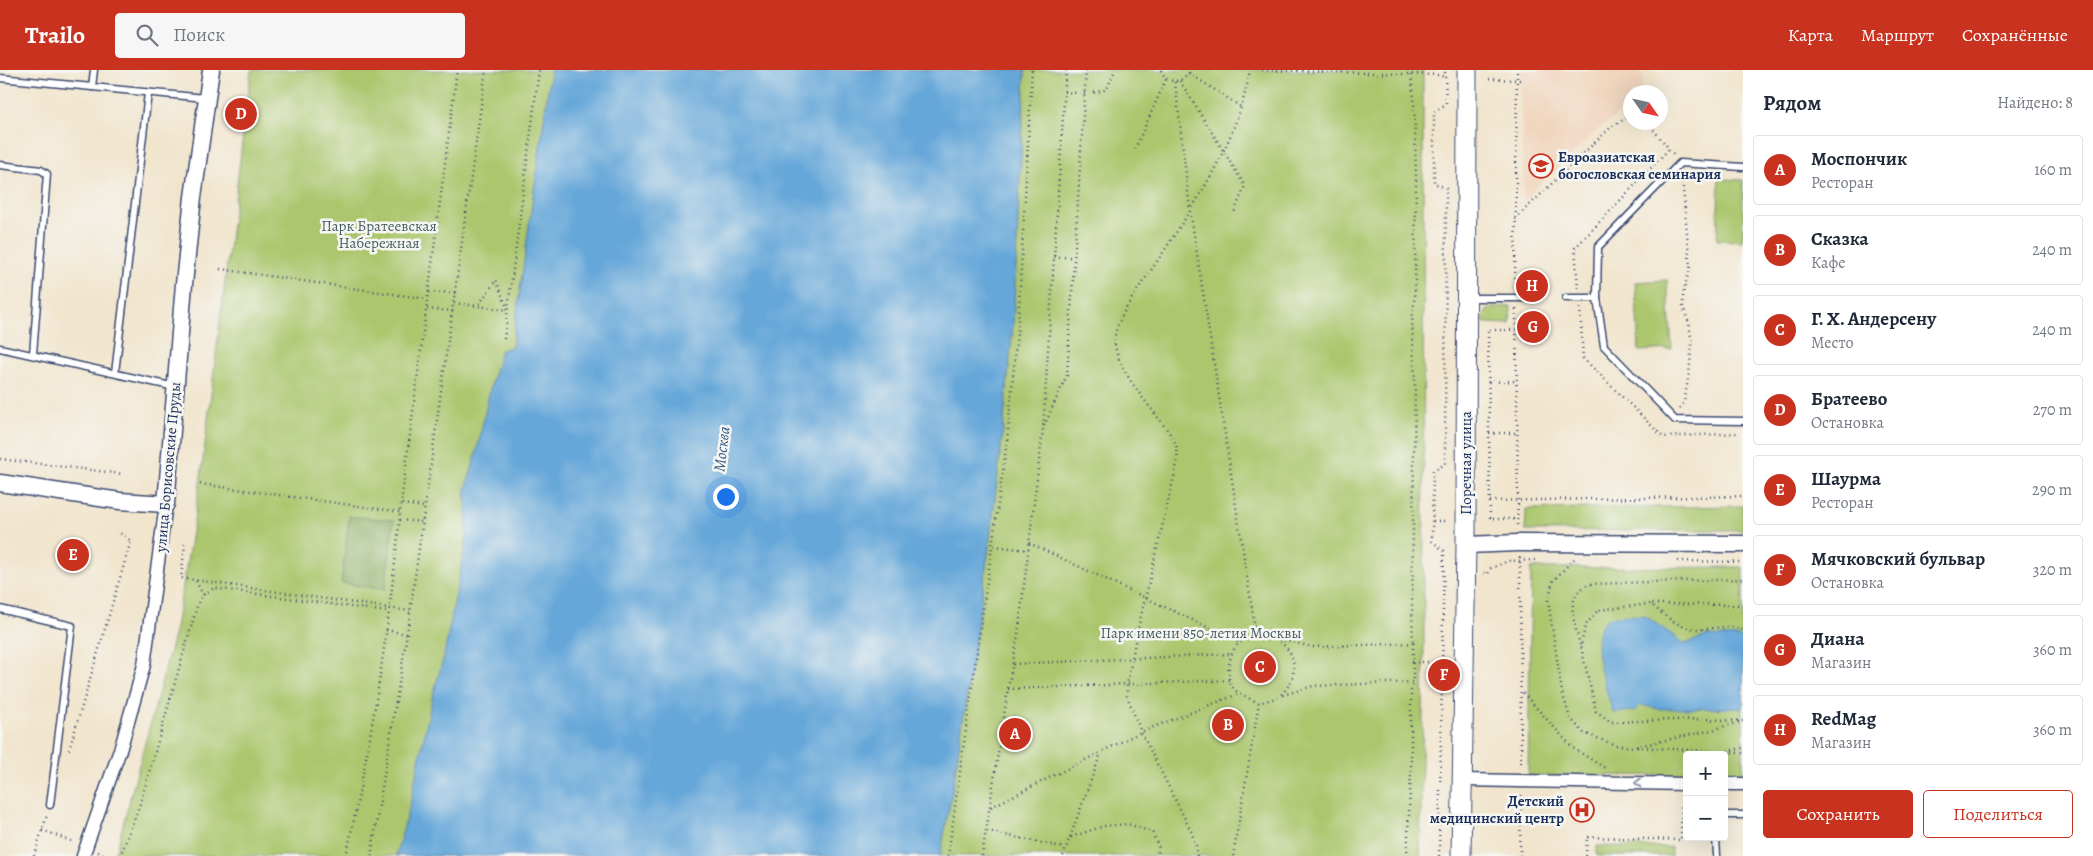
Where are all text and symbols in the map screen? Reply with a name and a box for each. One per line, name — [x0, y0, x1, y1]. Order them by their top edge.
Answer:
search box — [115, 13, 465, 58]
text: Trailo — [25, 19, 85, 51]
icon: search — [133, 21, 161, 49]
text: Поиск — [173, 22, 225, 48]
text: Карта — [1788, 23, 1833, 47]
text: Маршрут — [1861, 23, 1934, 47]
text: Сохранённые — [1962, 23, 2068, 47]
north arrow — [1623, 85, 1668, 130]
text: Рядом — [1763, 89, 1821, 117]
text: Найдено: 8 — [1997, 92, 2073, 114]
pin: D — [225, 95, 257, 133]
text: Моспончик — [1811, 146, 1907, 172]
place label: Евроазиатская богословская семинария — [1558, 147, 1721, 184]
school or university icon: Евроазиатская богословская семинария — [1528, 153, 1554, 179]
text: A — [1775, 159, 1785, 181]
text: 160 m — [2034, 159, 2072, 181]
text: Ресторан — [1811, 172, 1874, 194]
park label: Парк Братеевская Набережная — [321, 216, 437, 253]
text: Сказка — [1811, 226, 1869, 252]
text: B — [1775, 239, 1785, 261]
text: 240 m — [2032, 239, 2072, 261]
text: Кафе — [1811, 252, 1845, 274]
pin: H — [1516, 267, 1548, 305]
text: Г. Х. Андерсену — [1811, 306, 1936, 332]
pin: G — [1517, 308, 1549, 346]
text: C — [1775, 319, 1785, 341]
text: 240 m — [2032, 319, 2072, 341]
text: Место — [1811, 332, 1854, 354]
street label: улица Борисовские Пруды — [151, 381, 185, 554]
text: Братеево — [1811, 386, 1887, 412]
text: D — [1774, 399, 1786, 421]
text: 270 m — [2033, 399, 2072, 421]
street label: Поречная улица — [1456, 411, 1476, 515]
text: Остановка — [1811, 412, 1884, 434]
water label: Москва — [708, 425, 736, 473]
text: Шаурма — [1811, 466, 1881, 492]
text: E — [1775, 479, 1785, 501]
text: 290 m — [2032, 479, 2072, 501]
your location — [713, 484, 739, 510]
text: Ресторан — [1811, 492, 1874, 514]
pin: E — [57, 536, 89, 574]
text: Мячковский бульвар — [1811, 546, 1985, 572]
text: F — [1776, 559, 1784, 581]
text: 320 m — [2033, 559, 2072, 581]
text: Остановка — [1811, 572, 1884, 594]
park label: Парк имени 850-летия Москвы — [1101, 623, 1301, 643]
text: Диана — [1811, 626, 1865, 652]
text: G — [1775, 639, 1785, 661]
text: 360 m — [2033, 639, 2072, 661]
pin: C — [1244, 648, 1276, 686]
text: Магазин — [1811, 652, 1871, 674]
pin: F — [1428, 656, 1460, 694]
pin: B — [1212, 706, 1244, 744]
text: RedMag — [1811, 706, 1876, 732]
pin: A — [999, 715, 1031, 753]
text: H — [1774, 719, 1786, 741]
text: 360 m — [2033, 719, 2072, 741]
text: Магазин — [1811, 732, 1871, 754]
map controls — [1683, 751, 1728, 841]
button: + — [1683, 751, 1728, 796]
one-way arrow — [1634, 778, 1642, 788]
button: Сохранить — [1763, 790, 1913, 838]
button: Поделиться — [1923, 790, 2073, 838]
place label: Детский медицинский центр — [1430, 791, 1564, 828]
button: − — [1683, 796, 1728, 841]
hospital icon: Детский медицинский центр — [1569, 797, 1595, 823]

